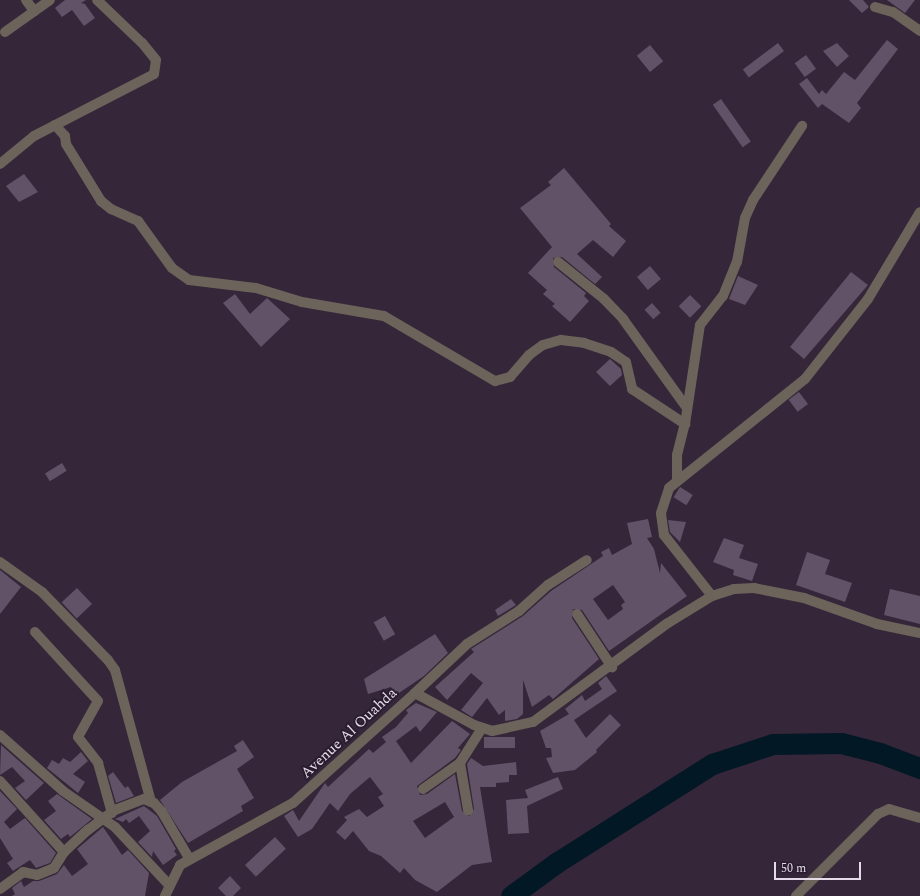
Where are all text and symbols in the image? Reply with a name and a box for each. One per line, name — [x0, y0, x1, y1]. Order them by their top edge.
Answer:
street label: Avenue Al Ouahda — [297, 684, 401, 782]
scale bar — [776, 854, 863, 880]
text: 50 m — [781, 859, 806, 878]

